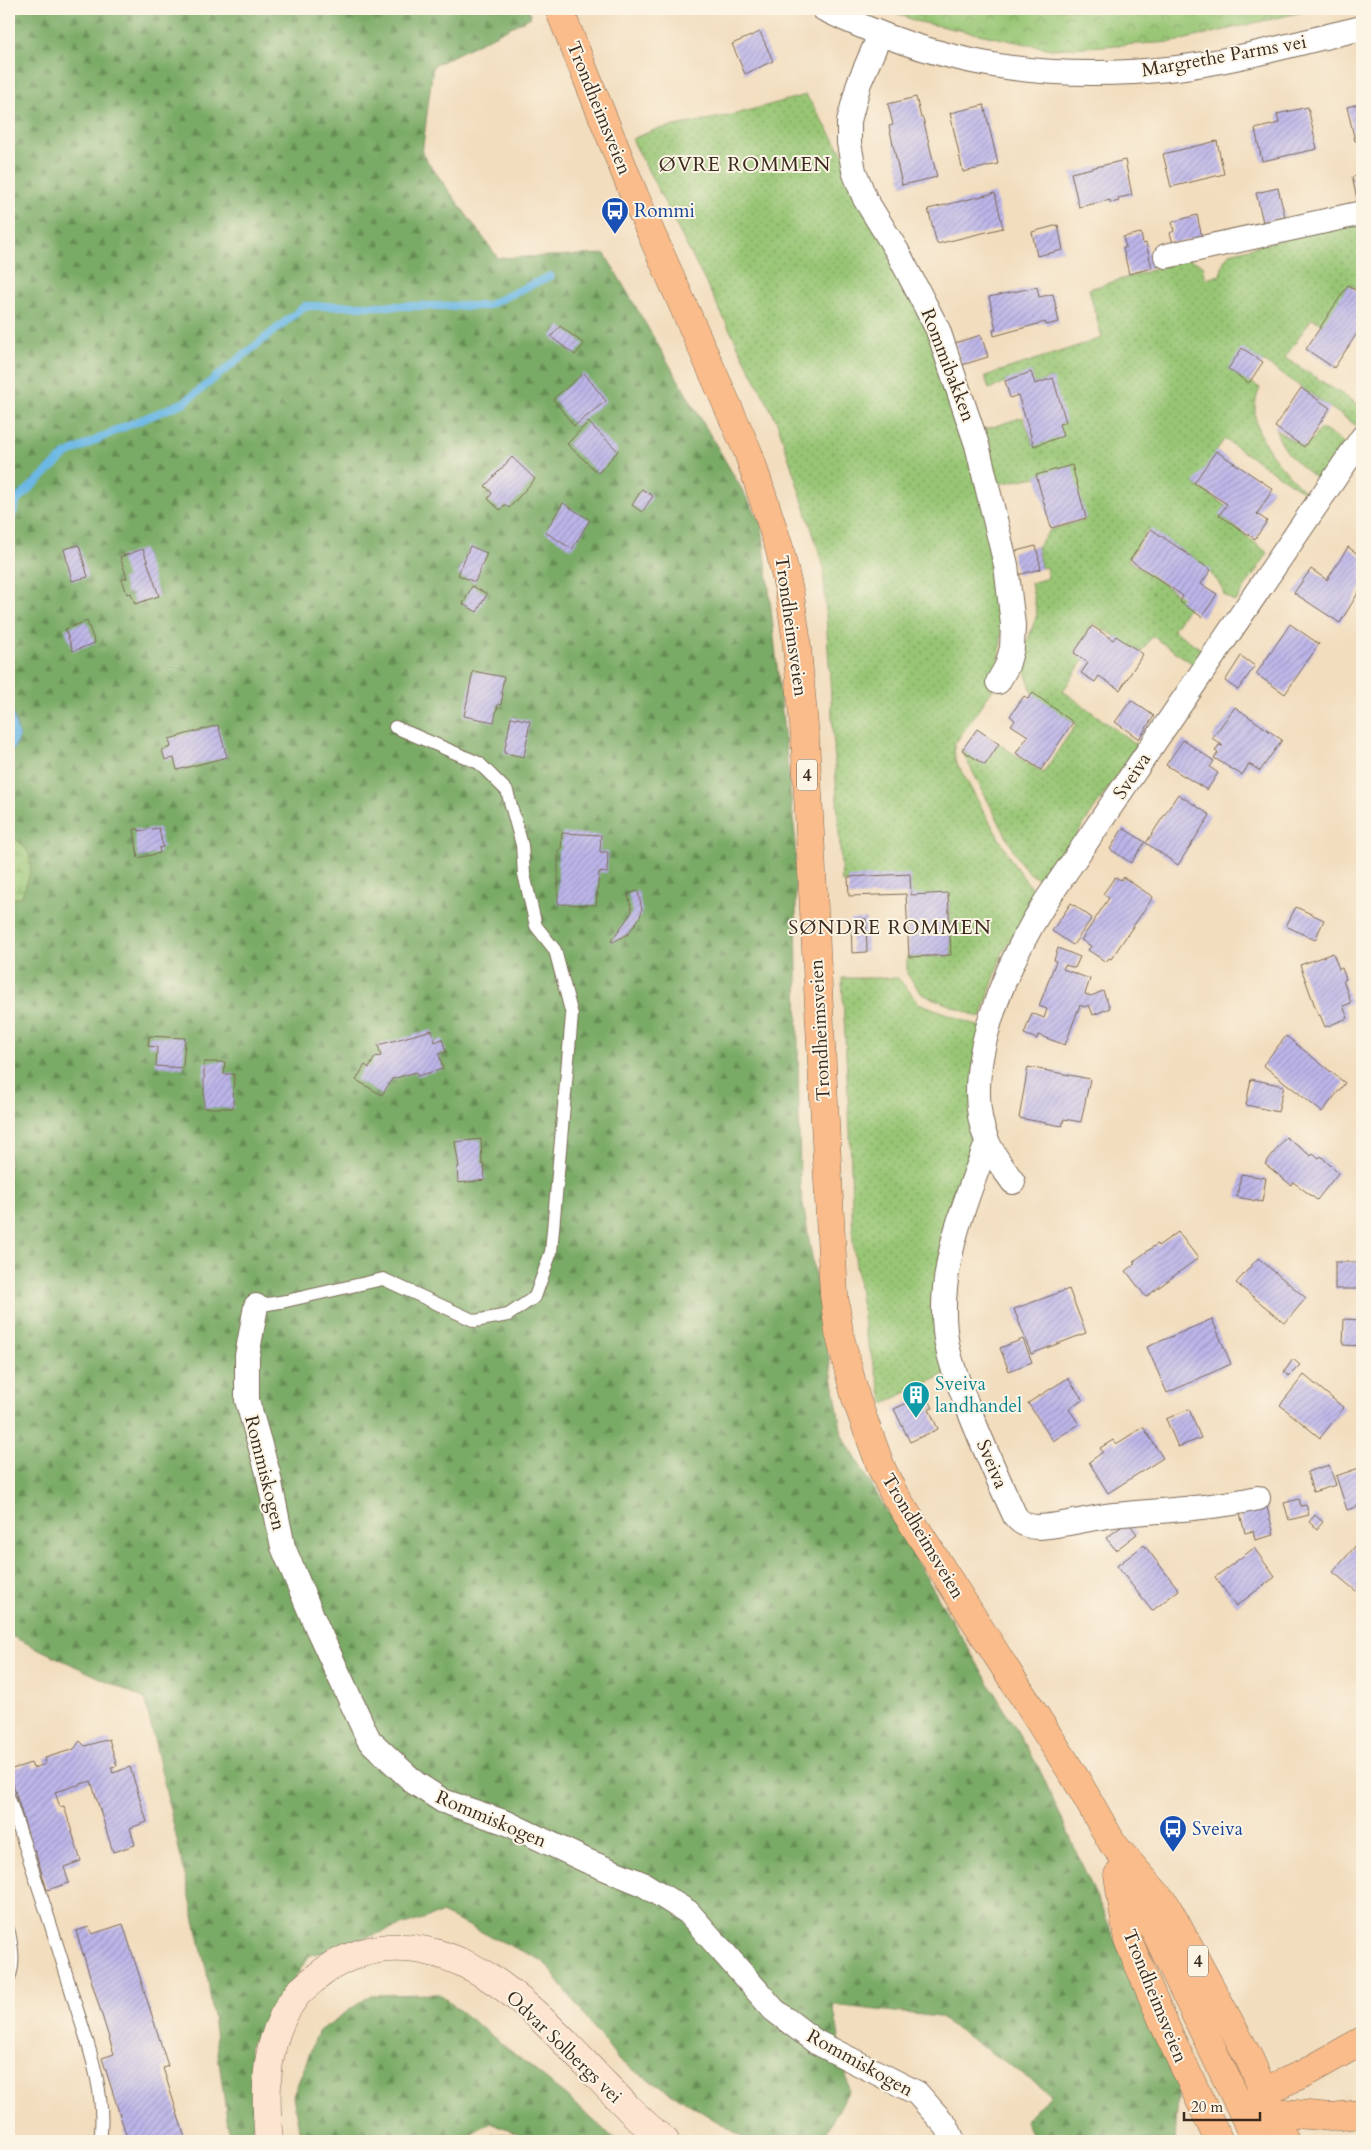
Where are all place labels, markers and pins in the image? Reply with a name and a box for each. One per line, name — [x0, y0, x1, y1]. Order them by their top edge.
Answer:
bus stop icon: Rommi — [600, 196, 630, 235]
place label: Rommi — [634, 198, 695, 224]
place label: Sveiva landhandel — [935, 1371, 1022, 1419]
building icon: Sveiva landhandel — [901, 1380, 931, 1419]
bus stop icon: Sveiva — [1158, 1814, 1188, 1853]
place label: Sveiva — [1192, 1816, 1243, 1842]

